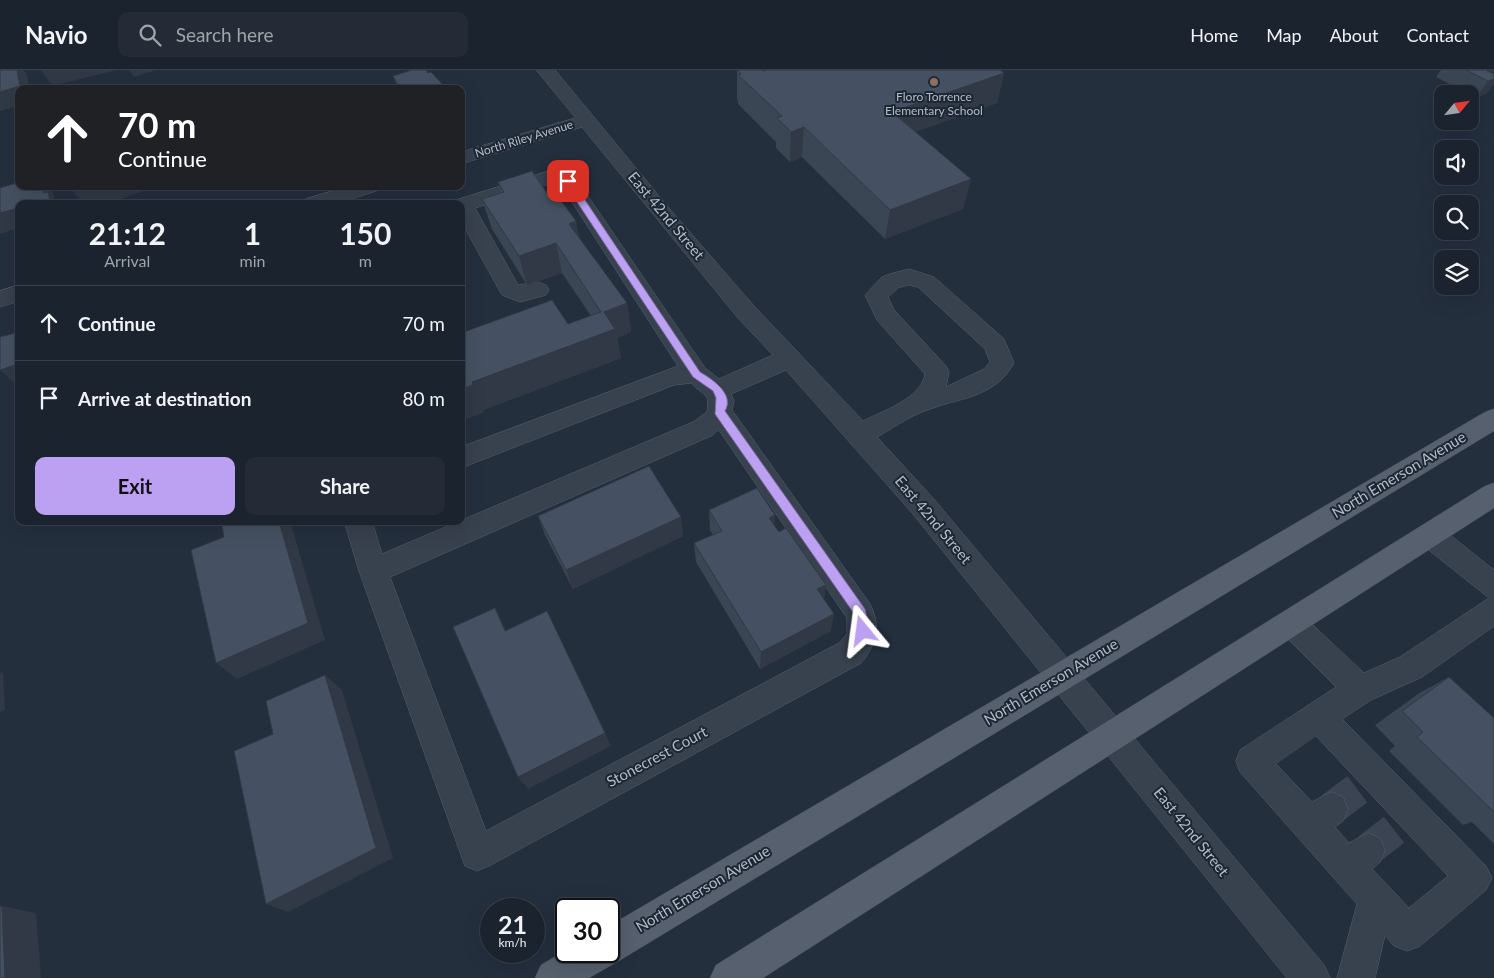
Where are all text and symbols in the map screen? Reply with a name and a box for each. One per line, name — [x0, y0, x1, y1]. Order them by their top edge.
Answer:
search box — [118, 12, 468, 57]
text: Navio — [25, 20, 88, 49]
icon: search — [136, 21, 164, 49]
text: Search here — [176, 23, 274, 46]
text: Home — [1190, 24, 1238, 46]
text: Map — [1266, 24, 1302, 46]
text: About — [1330, 24, 1379, 46]
text: Contact — [1407, 24, 1469, 46]
marker: Floro Torrence Elementary School — [928, 76, 940, 88]
north arrow — [1434, 85, 1479, 130]
map controls — [1434, 85, 1479, 295]
place label: Floro Torrence Elementary School — [885, 89, 983, 118]
text: 70 m — [118, 103, 196, 145]
icon: ahead — [35, 105, 100, 170]
street label: North Riley Avenue — [473, 116, 575, 161]
button: sound — [1434, 140, 1479, 185]
text: Continue — [118, 145, 207, 172]
pin — [547, 160, 589, 202]
icon: arrive — [554, 167, 582, 195]
street label: East 42nd Street — [625, 168, 709, 263]
button: search — [1434, 195, 1479, 240]
text: 21:12 — [89, 215, 166, 251]
text: 1 — [244, 215, 261, 251]
text: 150 — [339, 215, 391, 251]
button: layers — [1434, 250, 1479, 295]
text: Arrival — [104, 251, 150, 270]
text: min — [240, 251, 266, 270]
text: m — [359, 251, 372, 270]
icon: ahead — [35, 309, 63, 337]
text: Continue — [78, 312, 156, 335]
text: 70 m — [402, 312, 445, 335]
icon: arrive — [35, 384, 63, 412]
text: Arrive at destination — [78, 387, 251, 410]
text: 80 m — [402, 387, 445, 410]
street label: North Emerson Avenue — [1328, 427, 1469, 521]
button: Exit — [35, 457, 235, 515]
button: Share — [245, 457, 445, 515]
street label: East 42nd Street — [892, 472, 976, 567]
position arrow — [836, 604, 888, 656]
street label: North Emerson Avenue — [980, 634, 1121, 728]
street label: Stonecrest Court — [603, 722, 711, 790]
street label: East 42nd Street — [1150, 783, 1234, 880]
street label: North Emerson Avenue — [632, 841, 773, 935]
speed limit sign: 30 — [555, 898, 620, 963]
text: 21 — [498, 909, 527, 939]
text: km/h — [498, 935, 527, 950]

